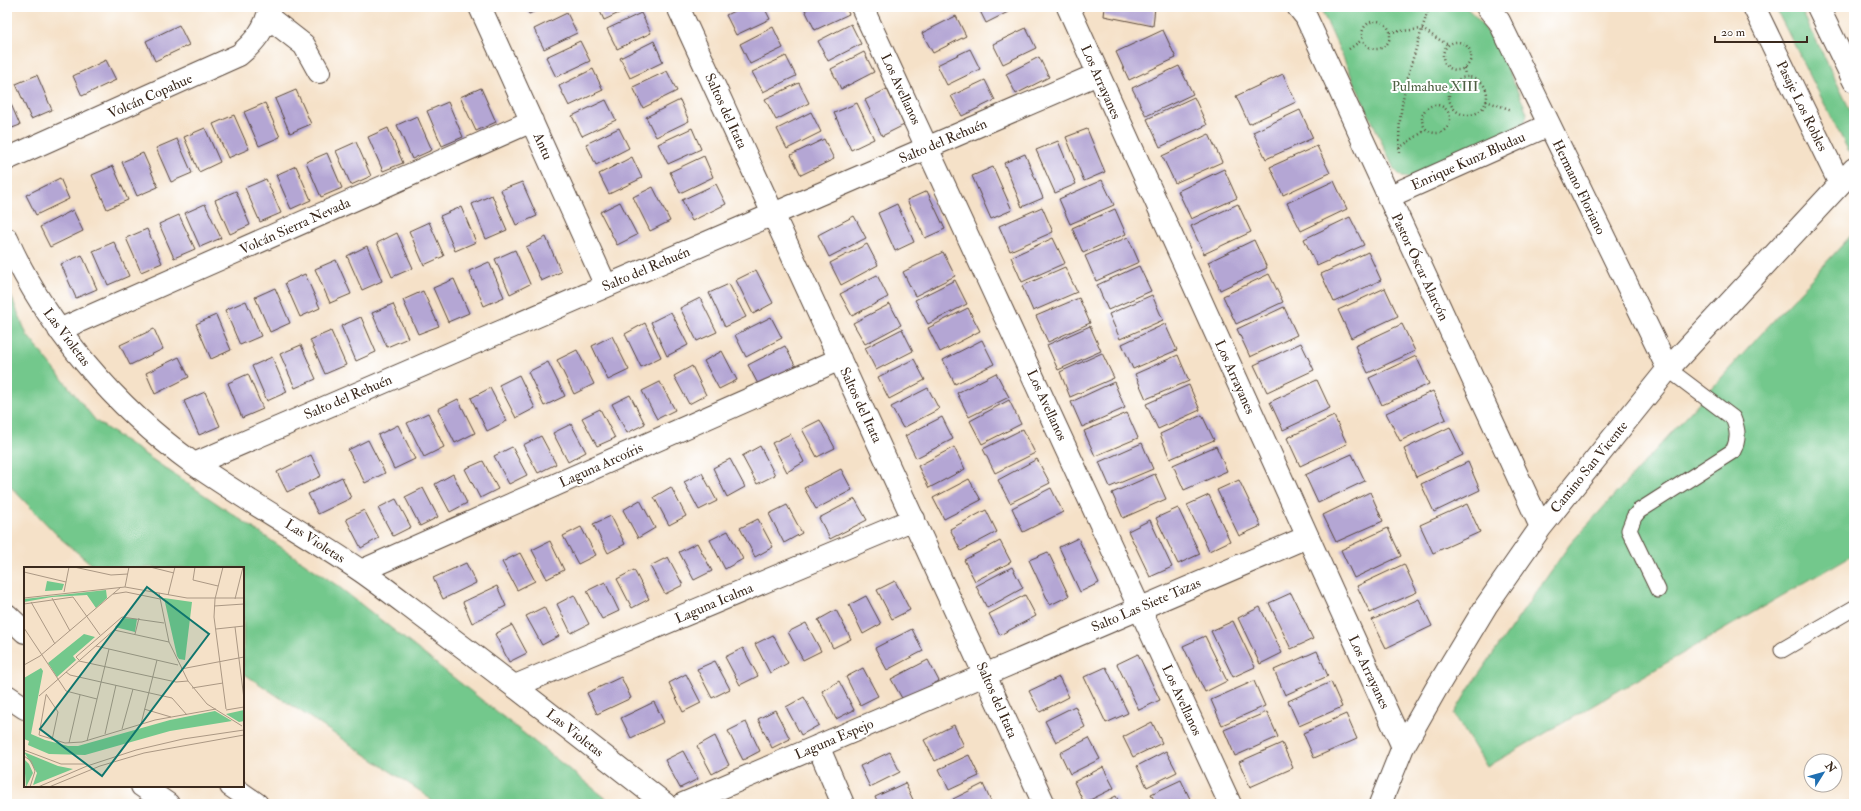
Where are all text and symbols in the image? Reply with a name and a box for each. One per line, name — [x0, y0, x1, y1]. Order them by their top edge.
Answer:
scale bar — [1715, 18, 1807, 44]
text: 20 m — [1721, 25, 1746, 40]
street label: Los Arrayanes — [1076, 42, 1125, 122]
street label: Los Avellanos — [877, 51, 925, 128]
street label: Pasaje Los Robles — [1773, 58, 1831, 154]
street label: Volcán Copahue — [105, 70, 195, 123]
street label: Saltos del Itata — [701, 71, 751, 152]
park label: Pulmahue XIII — [1392, 78, 1479, 95]
street label: Salto del Rehuén — [896, 115, 990, 167]
street label: Enrique Kunz Bludau — [1408, 128, 1528, 194]
street label: Antu — [529, 129, 556, 162]
street label: Hermano Floriano — [1549, 137, 1609, 237]
street label: Volcán Sierra Nevada — [237, 194, 353, 258]
street label: Pastor Óscar Alarcón — [1388, 211, 1452, 323]
street label: Salto del Rehuén — [599, 243, 693, 295]
street label: Las Violetas — [40, 305, 94, 370]
street label: Los Arrayanes — [1210, 337, 1259, 417]
street label: Saltos del Itata — [836, 365, 886, 446]
street label: Los Avellanos — [1023, 367, 1071, 444]
street label: Salto del Rehuén — [301, 371, 395, 423]
street label: Camino San Vicente — [1547, 417, 1631, 517]
street label: Laguna Arcoíris — [556, 439, 646, 491]
street label: Las Violetas — [282, 515, 348, 567]
inset map — [24, 567, 244, 787]
street label: Salto Las Siete Tazas — [1089, 574, 1204, 636]
street label: Laguna Icalma — [672, 579, 756, 627]
street label: Los Arrayanes — [1344, 632, 1394, 712]
street label: Saltos del Itata — [973, 659, 1021, 741]
street label: Los Avellanos — [1158, 662, 1206, 739]
street label: Las Violetas — [543, 705, 607, 761]
street label: Laguna Espejo — [792, 715, 877, 764]
north arrow — [1803, 753, 1843, 793]
text: N — [1822, 759, 1839, 776]

